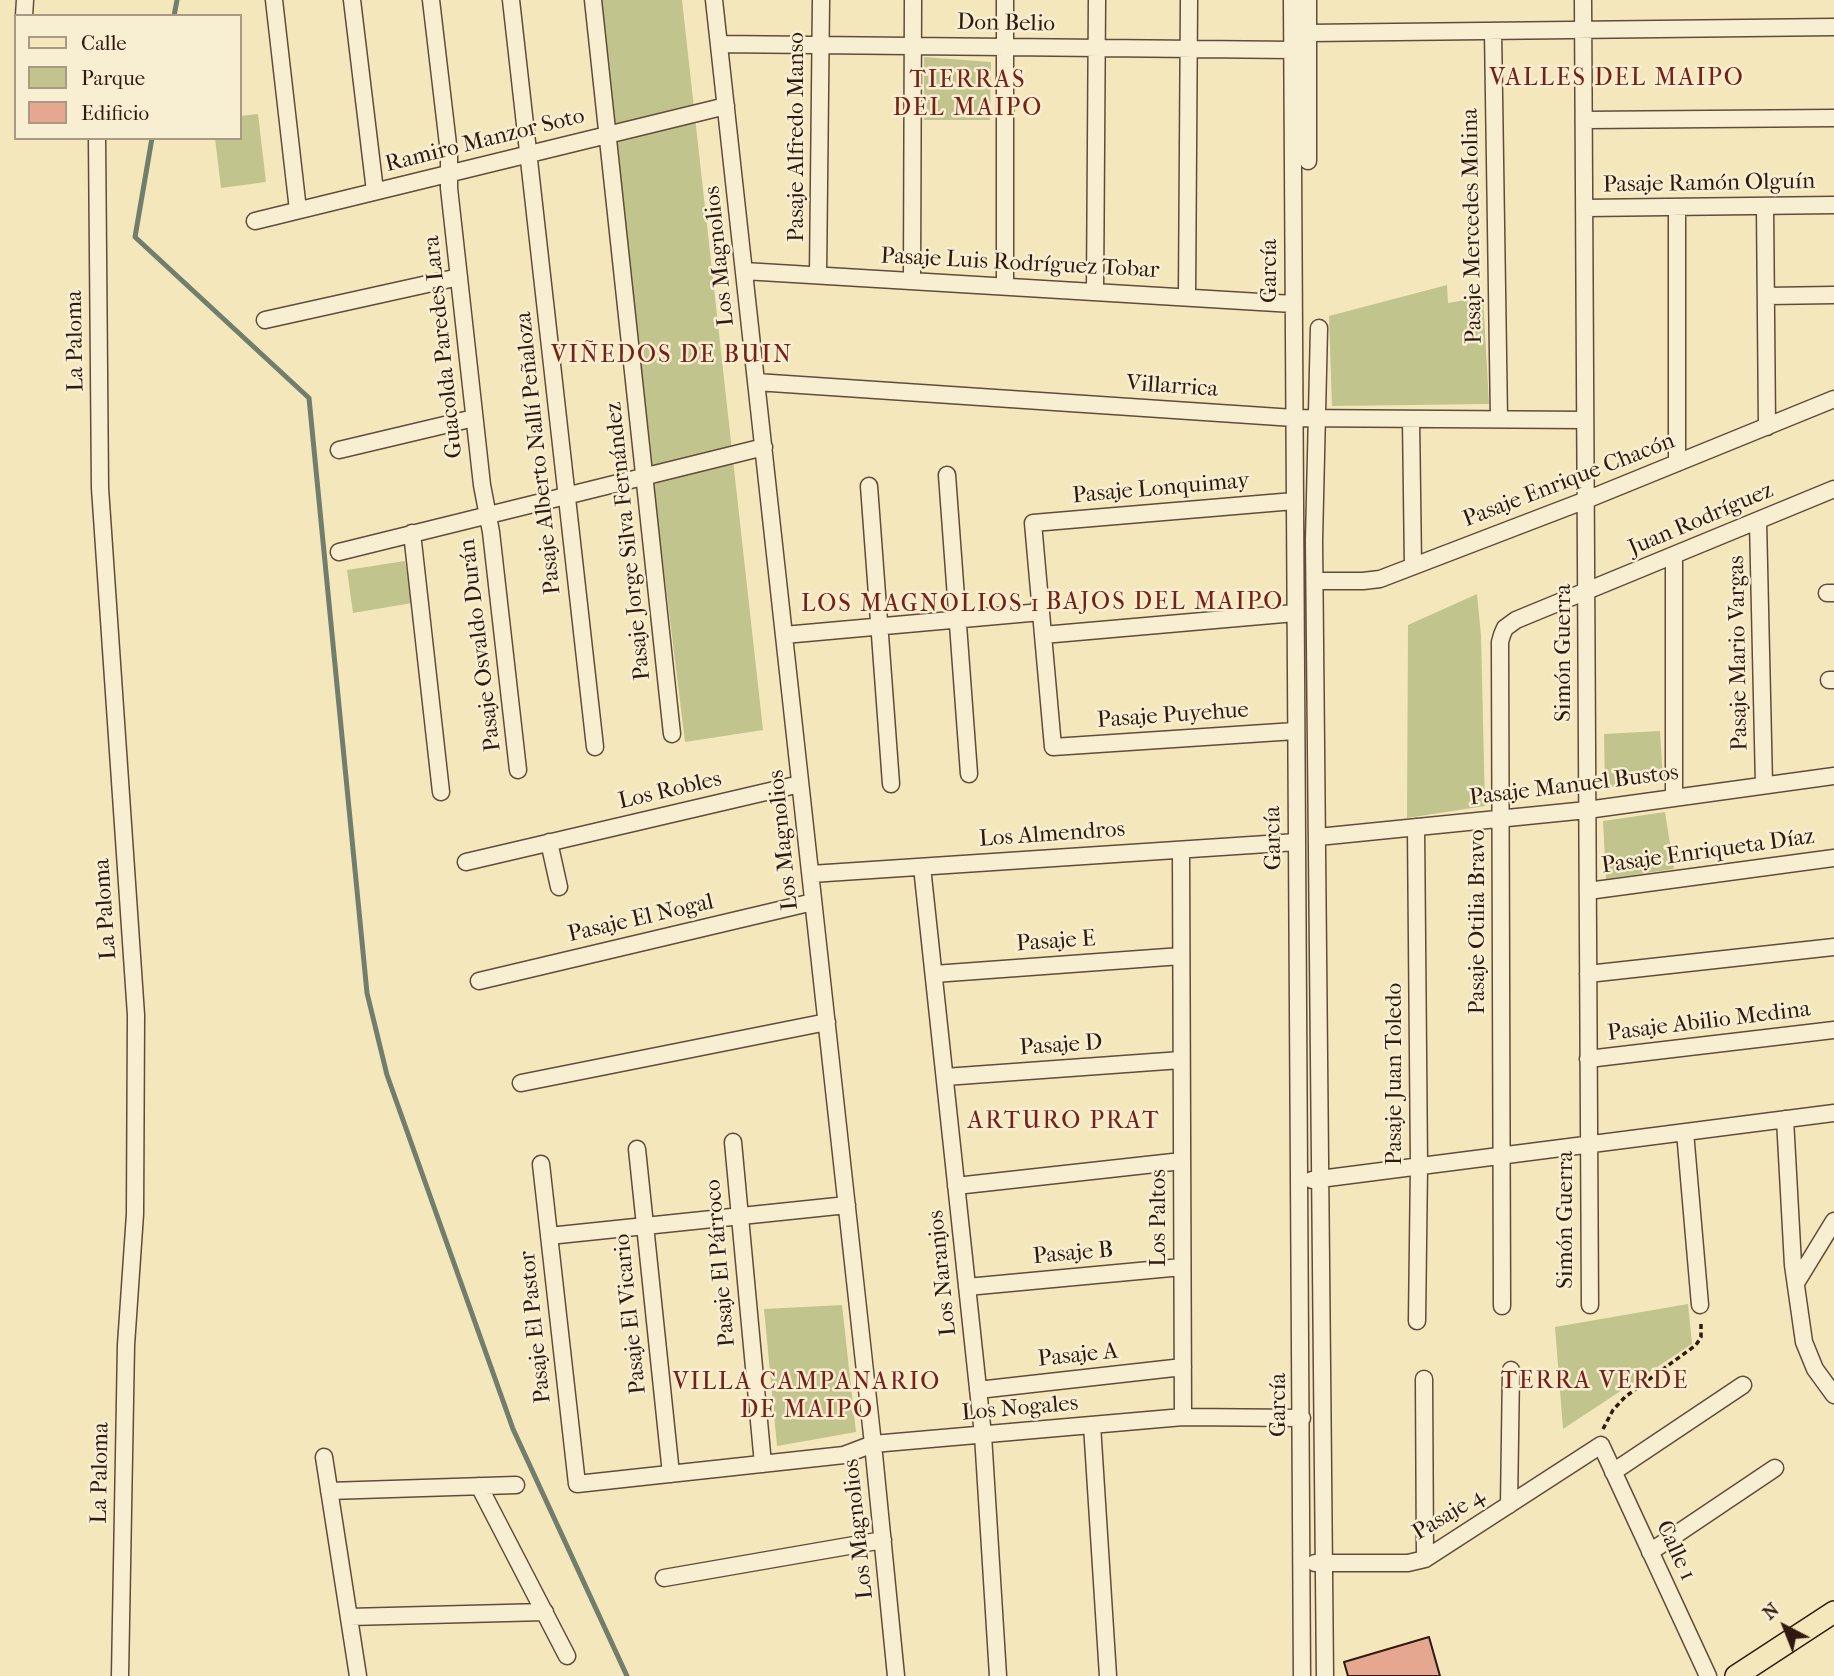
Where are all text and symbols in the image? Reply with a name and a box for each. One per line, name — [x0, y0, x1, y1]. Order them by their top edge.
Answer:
street label: Don Belio — [957, 9, 1055, 39]
legend — [14, 14, 242, 140]
text: Calle — [81, 31, 127, 55]
street label: Pasaje Alfredo Manso — [783, 32, 811, 242]
district label: VALLES DEL MAIPO — [1491, 65, 1743, 93]
text: Parque — [81, 66, 145, 90]
district label: TIERRAS DEL MAIPO — [894, 67, 1042, 123]
text: Edificio — [81, 101, 149, 125]
street label: Ramiro Manzor Soto — [382, 103, 588, 179]
street label: Pasaje Mercedes Molina — [1457, 108, 1489, 344]
street label: Pasaje Ramón Olguín — [1603, 168, 1815, 200]
street label: Los Magnolios — [699, 184, 741, 328]
street label: Guacolda Paredes Lara — [419, 234, 469, 460]
street label: García — [1256, 239, 1284, 303]
street label: Pasaje Luis Rodríguez Tobar — [880, 243, 1160, 285]
street label: La Paloma — [61, 290, 91, 392]
street label: Pasaje Alberto Nallí Peñaloza — [510, 310, 568, 596]
district label: VIÑEDOS DE BUIN — [553, 342, 791, 370]
street label: Villarrica — [1125, 370, 1219, 404]
street label: Pasaje Jorge Silva Fernández — [601, 400, 657, 682]
street label: Pasaje Enrique Chacón — [1459, 428, 1679, 534]
street label: Pasaje Lonquimay — [1071, 468, 1251, 510]
street label: Juan Rodríguez — [1625, 477, 1777, 563]
street label: Pasaje Osvaldo Durán — [454, 537, 508, 753]
street label: Pasaje Mario Vargas — [1723, 555, 1755, 751]
street label: Simón Guerra — [1550, 584, 1578, 722]
district label: BAJOS DEL MAIPO — [1048, 589, 1282, 617]
district label: LOS MAGNOLIOS 1 — [803, 591, 1039, 619]
street label: Pasaje Puyehue — [1096, 697, 1250, 735]
street label: Pasaje Manuel Bustos — [1468, 759, 1680, 813]
street label: Los Robles — [616, 766, 724, 816]
street label: Los Magnolios — [763, 768, 805, 912]
street label: García — [1260, 806, 1288, 870]
street label: Los Almendros — [978, 816, 1126, 854]
street label: Pasaje Enriqueta Díaz — [1600, 823, 1816, 881]
street label: Pasaje Otilia Bravo — [1464, 829, 1492, 1015]
street label: La Paloma — [89, 858, 123, 960]
street label: Pasaje El Nogal — [565, 889, 717, 949]
street label: Pasaje E — [1015, 925, 1097, 959]
street label: Pasaje Juan Toledo — [1381, 983, 1409, 1165]
street label: Pasaje Abilio Medina — [1606, 996, 1812, 1048]
street label: Pasaje D — [1019, 1029, 1103, 1063]
district label: ARTURO PRAT — [969, 1108, 1159, 1136]
street label: Simón Guerra — [1552, 1151, 1580, 1289]
street label: Los Paltos — [1145, 1169, 1173, 1267]
street label: Pasaje El Párroco — [700, 1178, 742, 1348]
street label: Los Naranjos — [923, 1209, 963, 1337]
street label: Pasaje El Vicario — [609, 1232, 653, 1396]
street label: Pasaje B — [1032, 1237, 1114, 1271]
street label: Pasaje El Pastor — [514, 1249, 558, 1405]
street label: Pasaje A — [1037, 1338, 1119, 1374]
district label: TERRA VERDE — [1502, 1368, 1688, 1396]
district label: VILLA CAMPANARIO DE MAIPO — [675, 1369, 939, 1425]
street label: García — [1265, 1373, 1293, 1437]
street label: Los Nogales — [961, 1390, 1079, 1428]
street label: La Paloma — [86, 1422, 116, 1524]
street label: Los Magnolios — [838, 1457, 880, 1601]
street label: Pasaje 4 — [1408, 1483, 1490, 1547]
street label: Calle 1 — [1649, 1517, 1701, 1585]
north arrow — [1750, 1592, 1820, 1662]
text: N — [1758, 1598, 1784, 1624]

